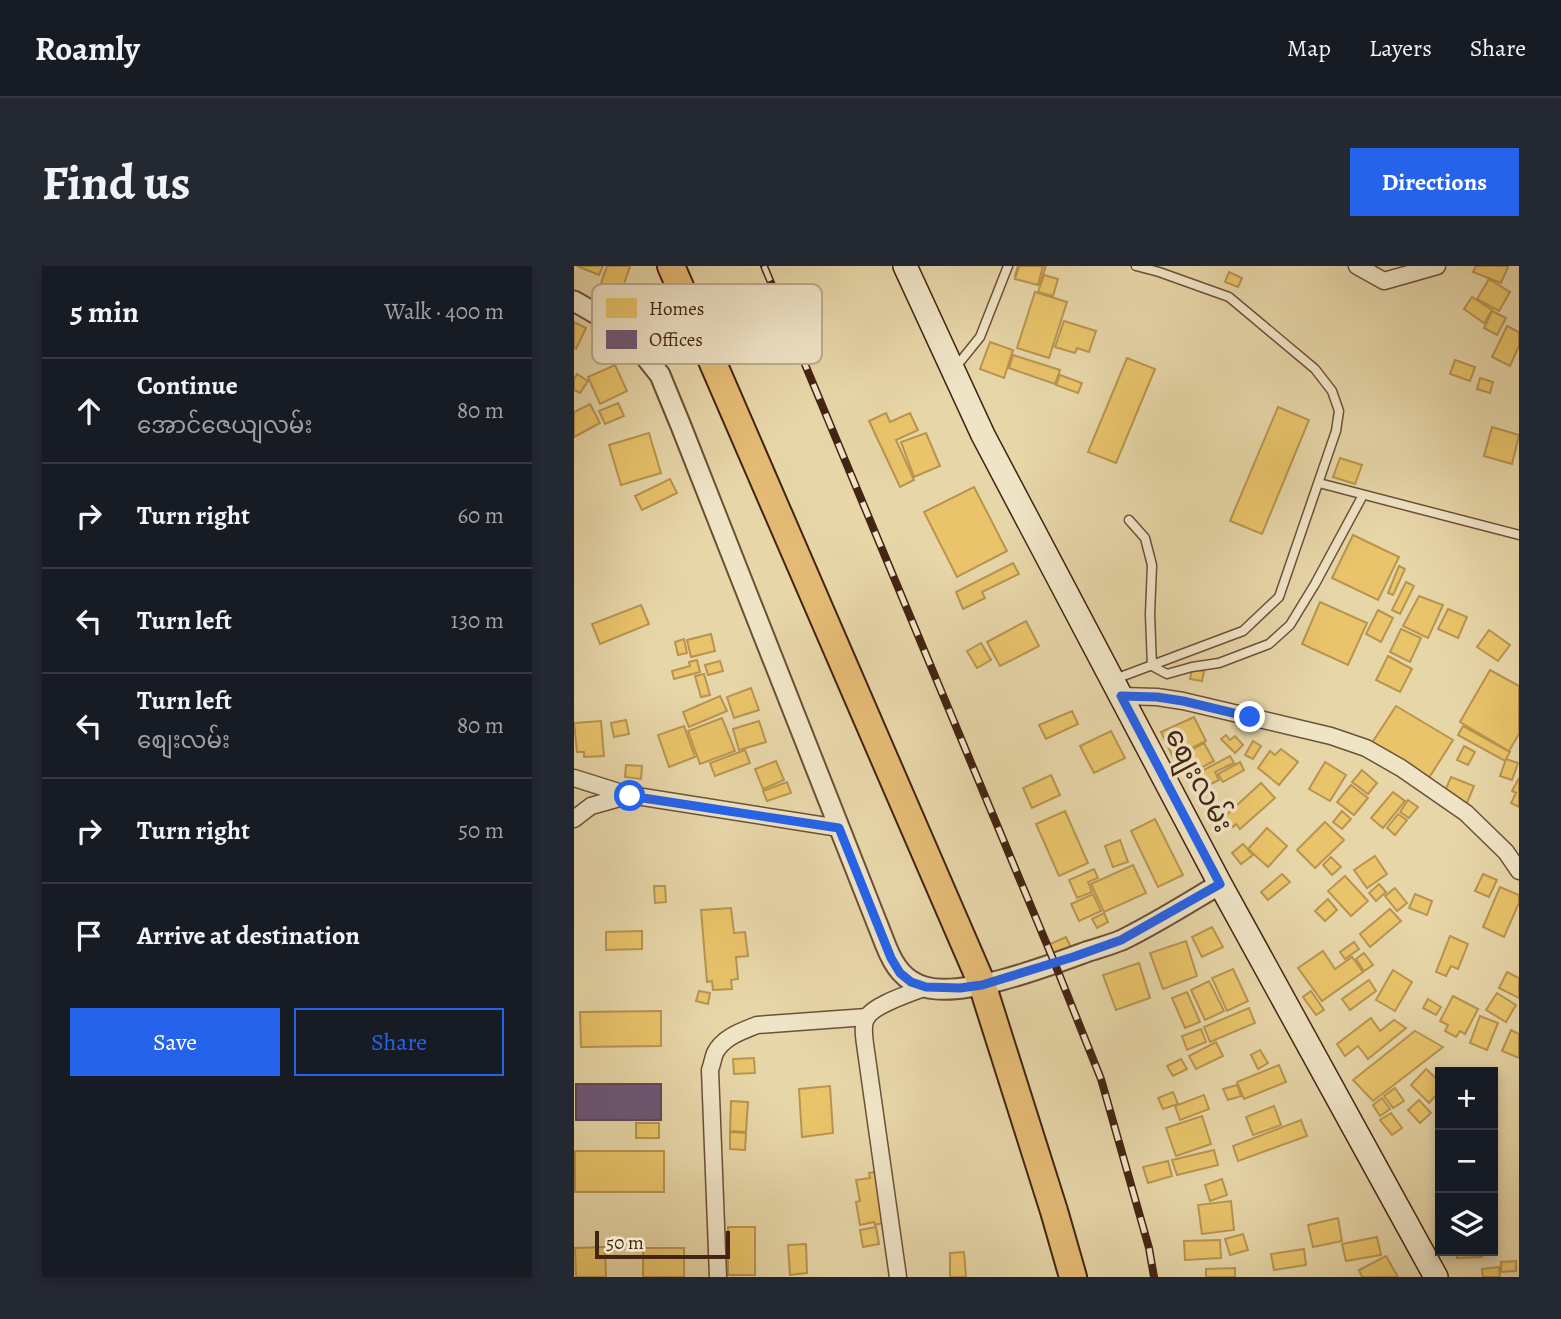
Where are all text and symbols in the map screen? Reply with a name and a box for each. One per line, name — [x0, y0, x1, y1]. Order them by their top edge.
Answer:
text: Roamly — [35, 26, 140, 71]
text: Map — [1287, 32, 1331, 64]
text: Layers — [1369, 32, 1432, 64]
text: Share — [1470, 32, 1526, 64]
button: Directions — [1350, 148, 1519, 216]
text: Find us — [42, 149, 190, 216]
legend — [592, 284, 822, 364]
text: 5 min — [70, 292, 139, 332]
text: Walk · 400 m — [384, 296, 504, 327]
text: Homes — [649, 296, 704, 322]
text: Offices — [649, 327, 703, 353]
text: Continue — [137, 368, 238, 403]
icon: ahead — [70, 392, 108, 430]
text: 80 m — [457, 395, 504, 426]
text: အောင်ဇေယျလမ်း — [137, 410, 312, 441]
icon: right — [70, 497, 108, 535]
text: Turn right — [137, 498, 250, 533]
text: 60 m — [457, 500, 504, 531]
icon: left — [70, 602, 108, 640]
text: Turn left — [137, 603, 232, 638]
text: 130 m — [451, 605, 504, 636]
text: Turn left — [137, 683, 232, 718]
route end — [1234, 701, 1265, 732]
icon: left — [70, 707, 108, 745]
text: 80 m — [457, 710, 504, 741]
street label: စျေးလမ်း — [1153, 721, 1242, 840]
text: စျေးလမ်း — [137, 725, 230, 756]
route start — [614, 780, 645, 811]
icon: right — [70, 812, 108, 850]
text: Turn right — [137, 813, 250, 848]
text: 50 m — [458, 815, 504, 846]
icon: arrive — [70, 917, 108, 955]
text: Arrive at destination — [137, 918, 360, 953]
button: Save — [70, 1008, 280, 1076]
button: Share — [294, 1008, 504, 1076]
map controls — [1435, 1067, 1498, 1256]
button: + — [1435, 1067, 1498, 1130]
button: − — [1435, 1130, 1498, 1193]
button: layers — [1435, 1193, 1498, 1256]
scale bar — [595, 1228, 730, 1260]
text: 50 m — [606, 1230, 644, 1256]

